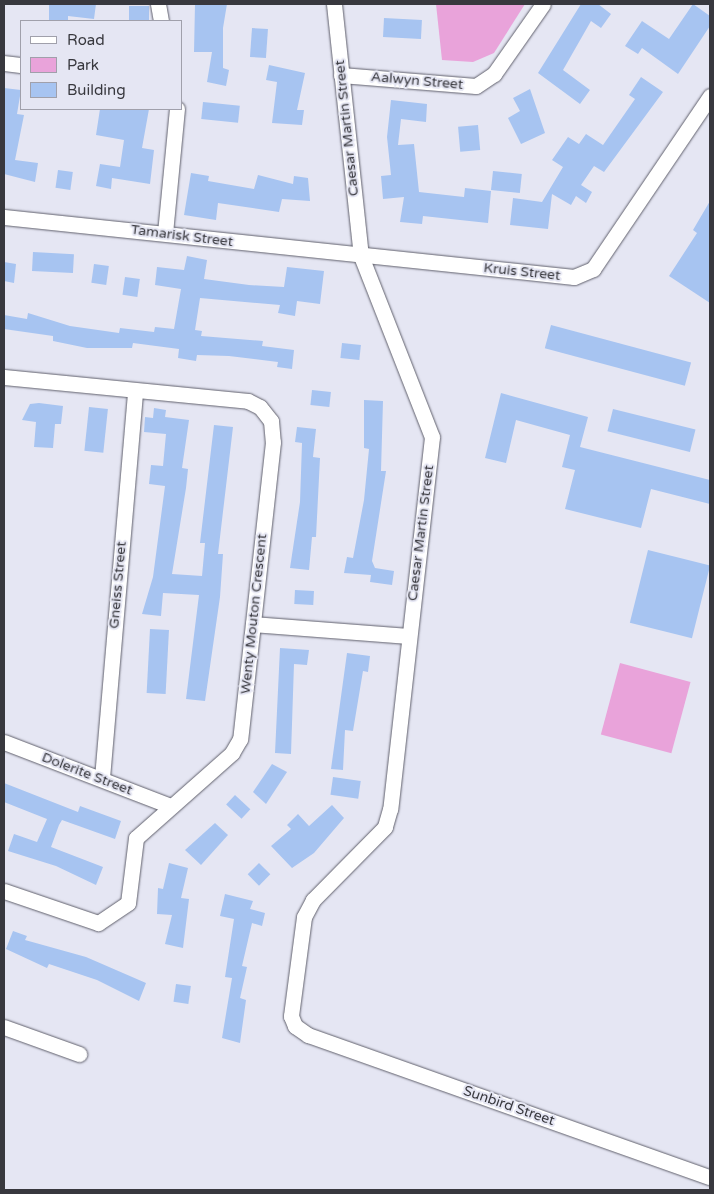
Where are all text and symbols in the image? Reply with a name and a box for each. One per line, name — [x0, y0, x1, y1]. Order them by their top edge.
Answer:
legend — [20, 20, 182, 110]
text: Road — [67, 31, 105, 49]
text: Park — [67, 56, 99, 74]
street label: Caesar Martin Street — [331, 59, 363, 197]
street label: Aalwyn Street — [370, 69, 464, 93]
text: Building — [67, 81, 126, 99]
street label: Tamarisk Street — [130, 221, 234, 251]
street label: Kruis Street — [483, 260, 561, 284]
street label: Caesar Martin Street — [404, 464, 438, 602]
street label: Wenty Mouton Crescent — [237, 533, 271, 695]
street label: Gneiss Street — [106, 541, 130, 629]
street label: Dolerite Street — [39, 749, 135, 799]
street label: Sunbird Street — [461, 1083, 557, 1129]

